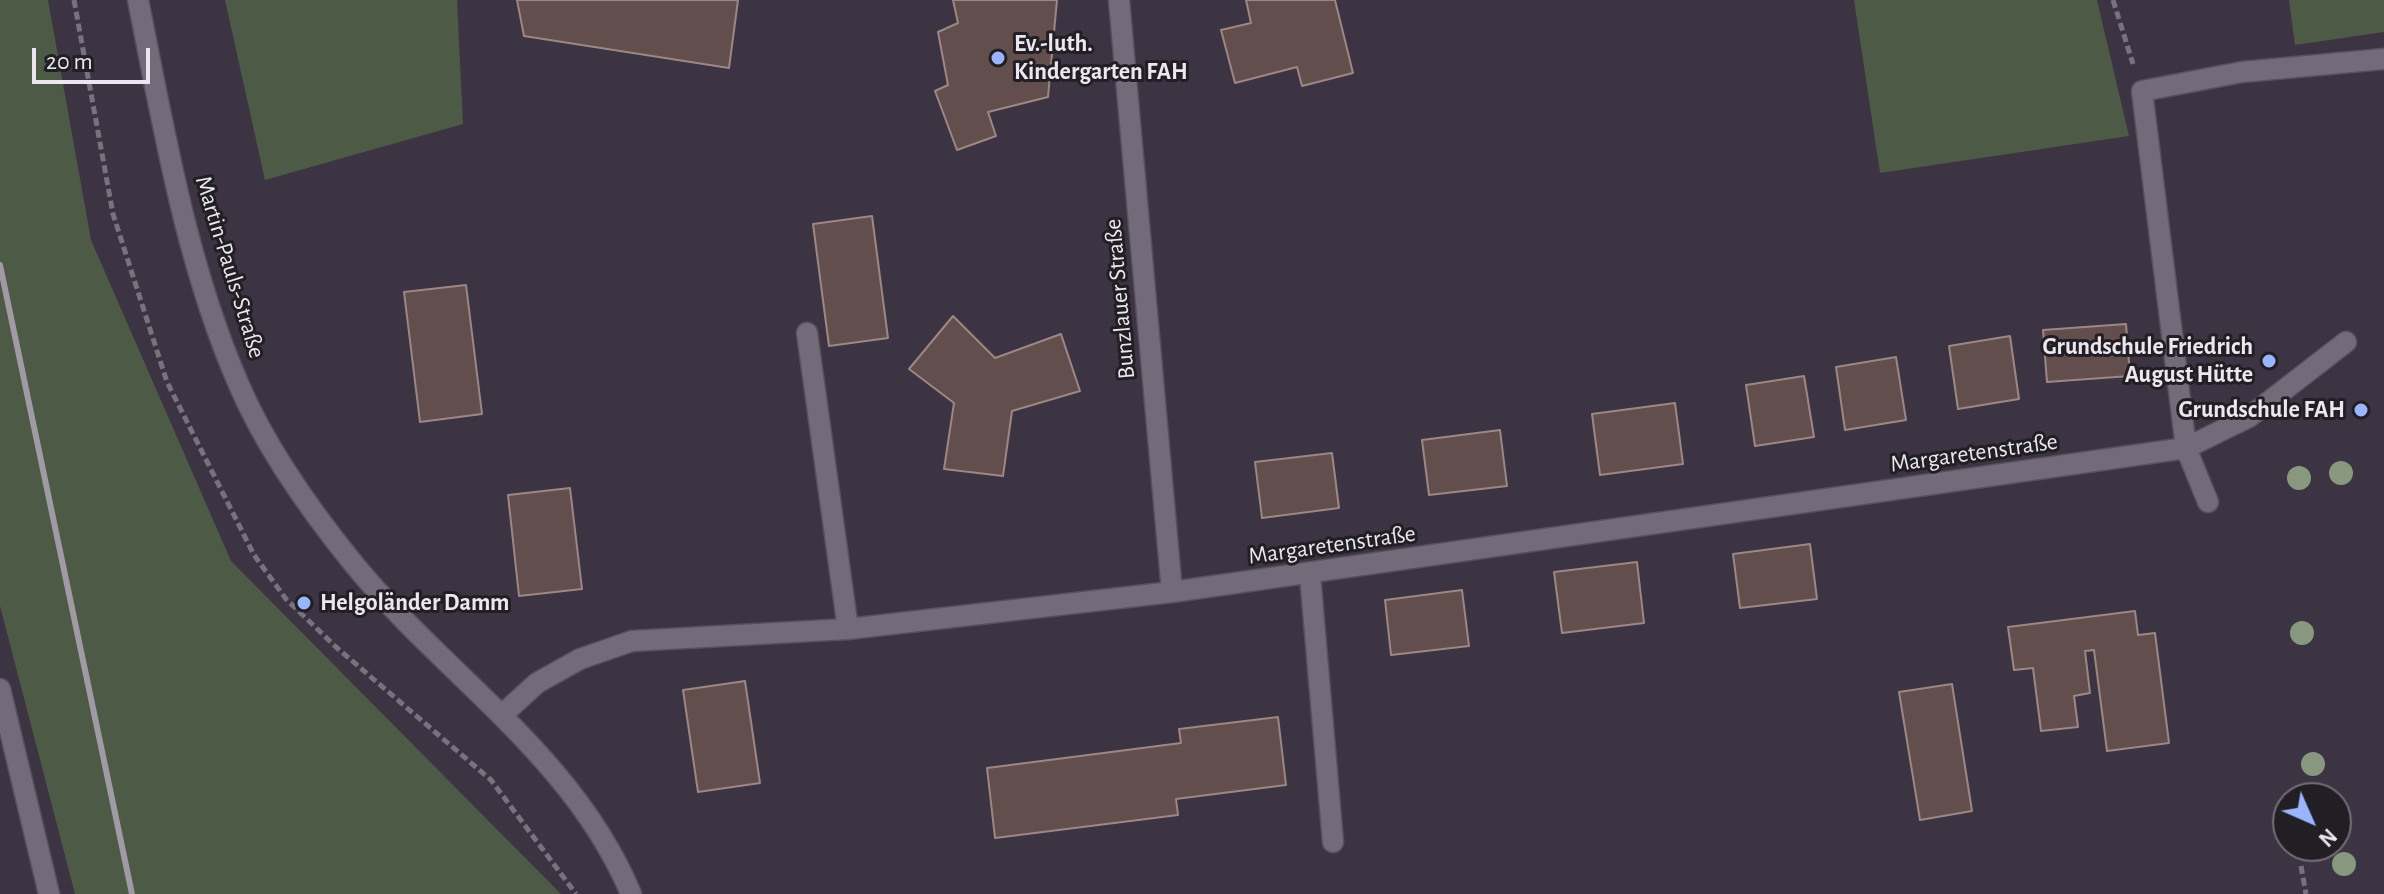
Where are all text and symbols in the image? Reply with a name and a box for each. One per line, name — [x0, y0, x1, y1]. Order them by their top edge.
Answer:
place label: Ev.-luth. Kindergarten FAH — [1014, 30, 1188, 86]
scale bar — [36, 32, 154, 82]
marker: Ev.-luth. Kindergarten FAH — [989, 49, 1007, 67]
text: 20 m — [46, 50, 93, 74]
street label: Martin-Pauls-Straße — [189, 172, 271, 362]
street label: Bunzlauer Straße — [1099, 217, 1141, 381]
place label: Grundschule Friedrich August Hütte — [2043, 333, 2253, 389]
marker: Grundschule Friedrich August Hütte — [2260, 352, 2278, 370]
place label: Grundschule FAH — [2179, 396, 2345, 424]
marker: Grundschule FAH — [2352, 401, 2370, 419]
street label: Margaretenstraße — [1889, 427, 2059, 479]
street label: Margaretenstraße — [1247, 519, 1417, 571]
place label: Helgoländer Damm — [320, 589, 509, 617]
marker: Helgoländer Damm — [295, 594, 313, 612]
north arrow — [2272, 782, 2352, 862]
text: N — [2314, 824, 2341, 851]

